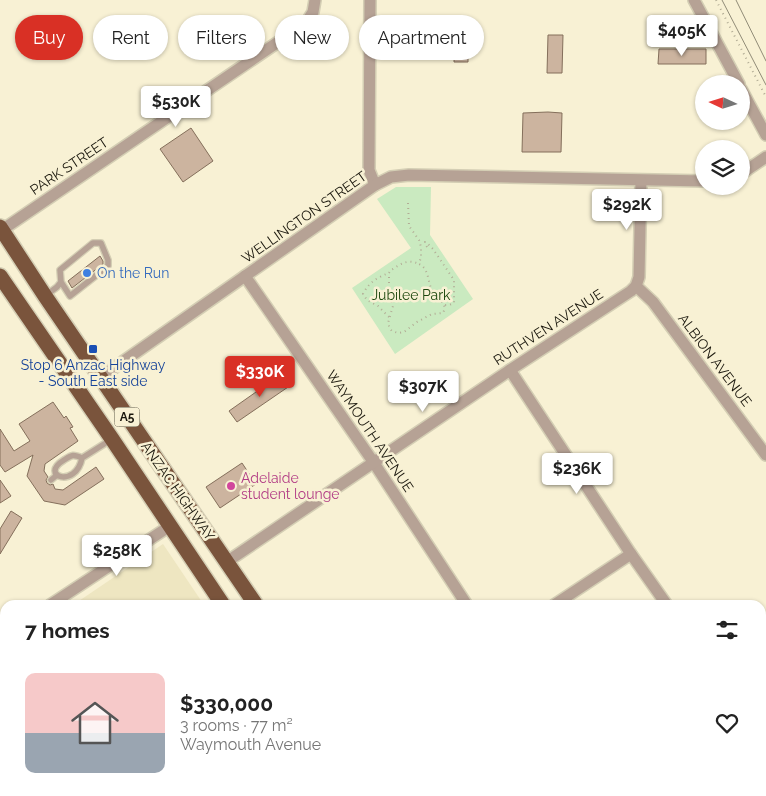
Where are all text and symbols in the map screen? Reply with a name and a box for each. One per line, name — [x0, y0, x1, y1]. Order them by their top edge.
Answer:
chip: Buy — [15, 15, 83, 60]
chip: Rent — [93, 15, 168, 60]
chip: Filters — [178, 15, 265, 60]
chip: New — [275, 15, 349, 60]
chip: Apartment — [359, 15, 484, 60]
pin: $405K — [647, 15, 717, 57]
text: $405K — [658, 21, 706, 40]
north arrow — [695, 75, 750, 130]
map controls — [695, 75, 750, 195]
pin: $530K — [141, 86, 211, 128]
text: $530K — [152, 92, 200, 111]
street label: PARK STREET — [27, 134, 111, 198]
button: layers — [695, 140, 750, 195]
street label: WELLINGTON STREET — [239, 168, 370, 266]
pin: $292K — [592, 188, 662, 231]
text: $292K — [603, 195, 651, 214]
place label: On the Run — [97, 265, 169, 281]
marker: On the Run — [81, 267, 93, 279]
street label: RUTHVEN AVENUE — [490, 286, 606, 368]
park label: Jubilee Park — [371, 287, 451, 303]
street label: ALBION AVENUE — [675, 311, 755, 409]
marker: Stop 6 Anzac Highway - South East side — [87, 343, 99, 355]
pin: $330K — [225, 356, 295, 398]
place label: Stop 6 Anzac Highway - South East side — [21, 357, 166, 389]
text: $330K — [236, 362, 284, 381]
street label: WAYMOUTH AVENUE — [323, 367, 417, 495]
pin: $307K — [388, 370, 458, 413]
text: $307K — [399, 377, 447, 396]
road number: A5 — [114, 408, 140, 427]
street label: ANZAC HIGHWAY — [138, 439, 218, 543]
pin: $236K — [542, 452, 612, 495]
text: $236K — [553, 459, 601, 478]
place label: Adelaide student lounge — [241, 470, 340, 502]
marker: Adelaide student lounge — [225, 480, 237, 492]
pin: $258K — [82, 534, 152, 577]
text: $258K — [93, 541, 141, 560]
icon: filters — [713, 616, 741, 644]
text: 7 homes — [25, 618, 110, 643]
text: $330,000 — [180, 691, 273, 716]
icon: home — [65, 693, 125, 753]
icon: heart — [713, 709, 741, 737]
text: 3 rooms · 77 m² — [180, 716, 293, 735]
text: Waymouth Avenue — [180, 735, 321, 754]

